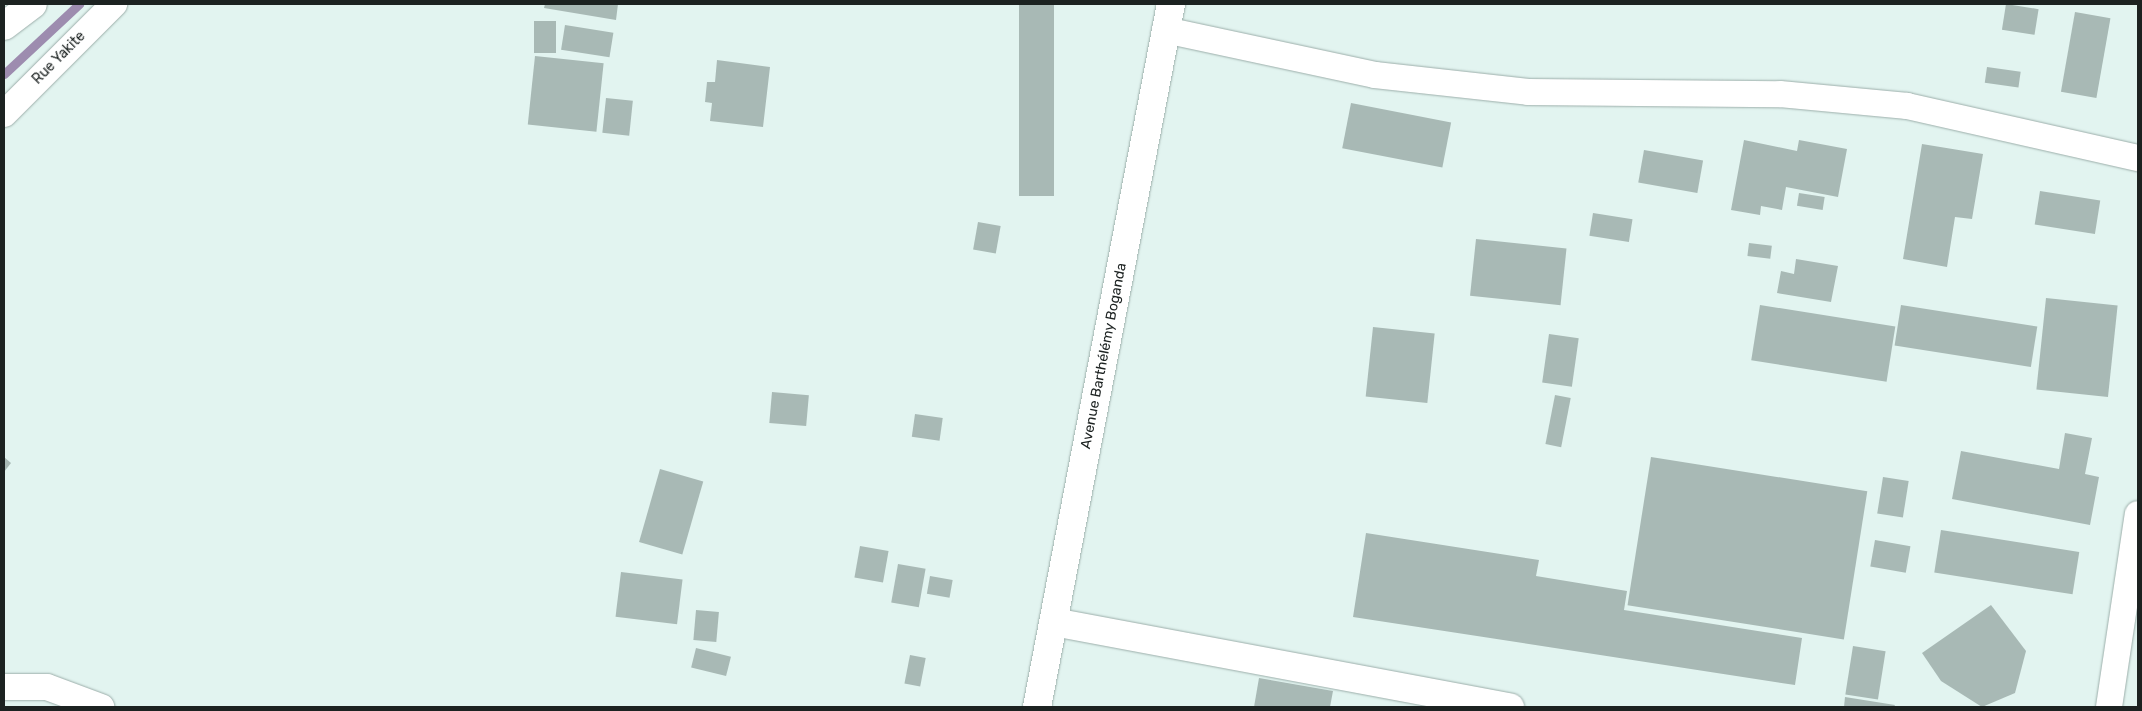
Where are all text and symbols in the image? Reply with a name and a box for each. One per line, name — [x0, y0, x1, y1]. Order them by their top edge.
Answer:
street label: Rue Yakite — [29, 28, 89, 88]
street label: Avenue Barthélémy Boganda — [1078, 261, 1130, 451]

